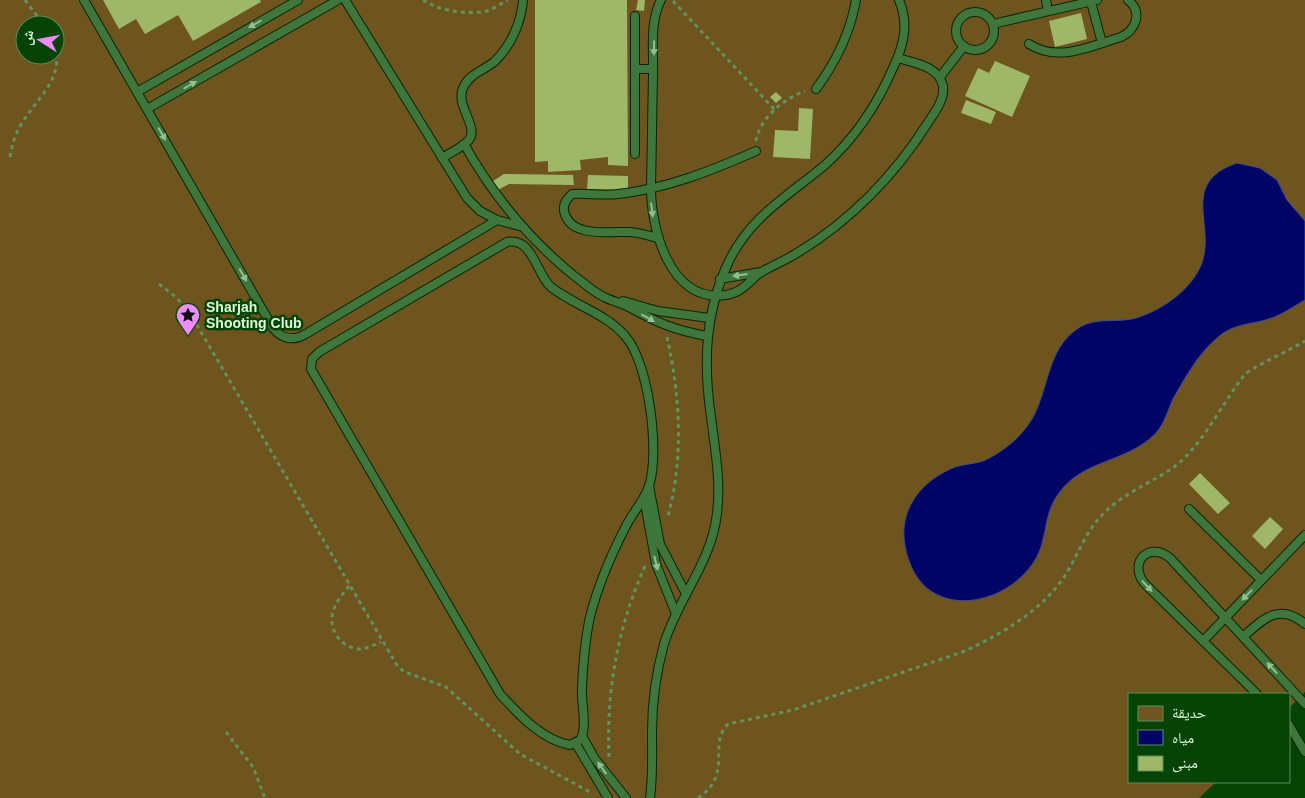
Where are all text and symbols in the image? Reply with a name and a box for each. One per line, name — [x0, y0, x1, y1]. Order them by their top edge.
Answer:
north arrow — [15, 15, 65, 65]
one-way arrow — [249, 20, 262, 29]
text: ش — [18, 29, 38, 47]
one-way arrow — [649, 40, 657, 56]
one-way arrow — [183, 80, 196, 89]
one-way arrow — [157, 128, 166, 141]
one-way arrow — [648, 202, 656, 218]
one-way arrow — [238, 268, 247, 282]
one-way arrow — [732, 271, 748, 279]
place label: Sharjah Shooting Club — [206, 299, 302, 331]
place icon: Sharjah Shooting Club — [175, 302, 201, 336]
one-way arrow — [640, 314, 655, 322]
one-way arrow — [653, 555, 661, 570]
one-way arrow — [1141, 580, 1153, 592]
one-way arrow — [1241, 589, 1253, 601]
one-way arrow — [1266, 663, 1278, 675]
legend — [1128, 693, 1290, 783]
text: حديقة — [1172, 704, 1207, 721]
text: مياه — [1172, 729, 1194, 746]
text: مبنى — [1172, 754, 1198, 773]
one-way arrow — [597, 762, 607, 775]

